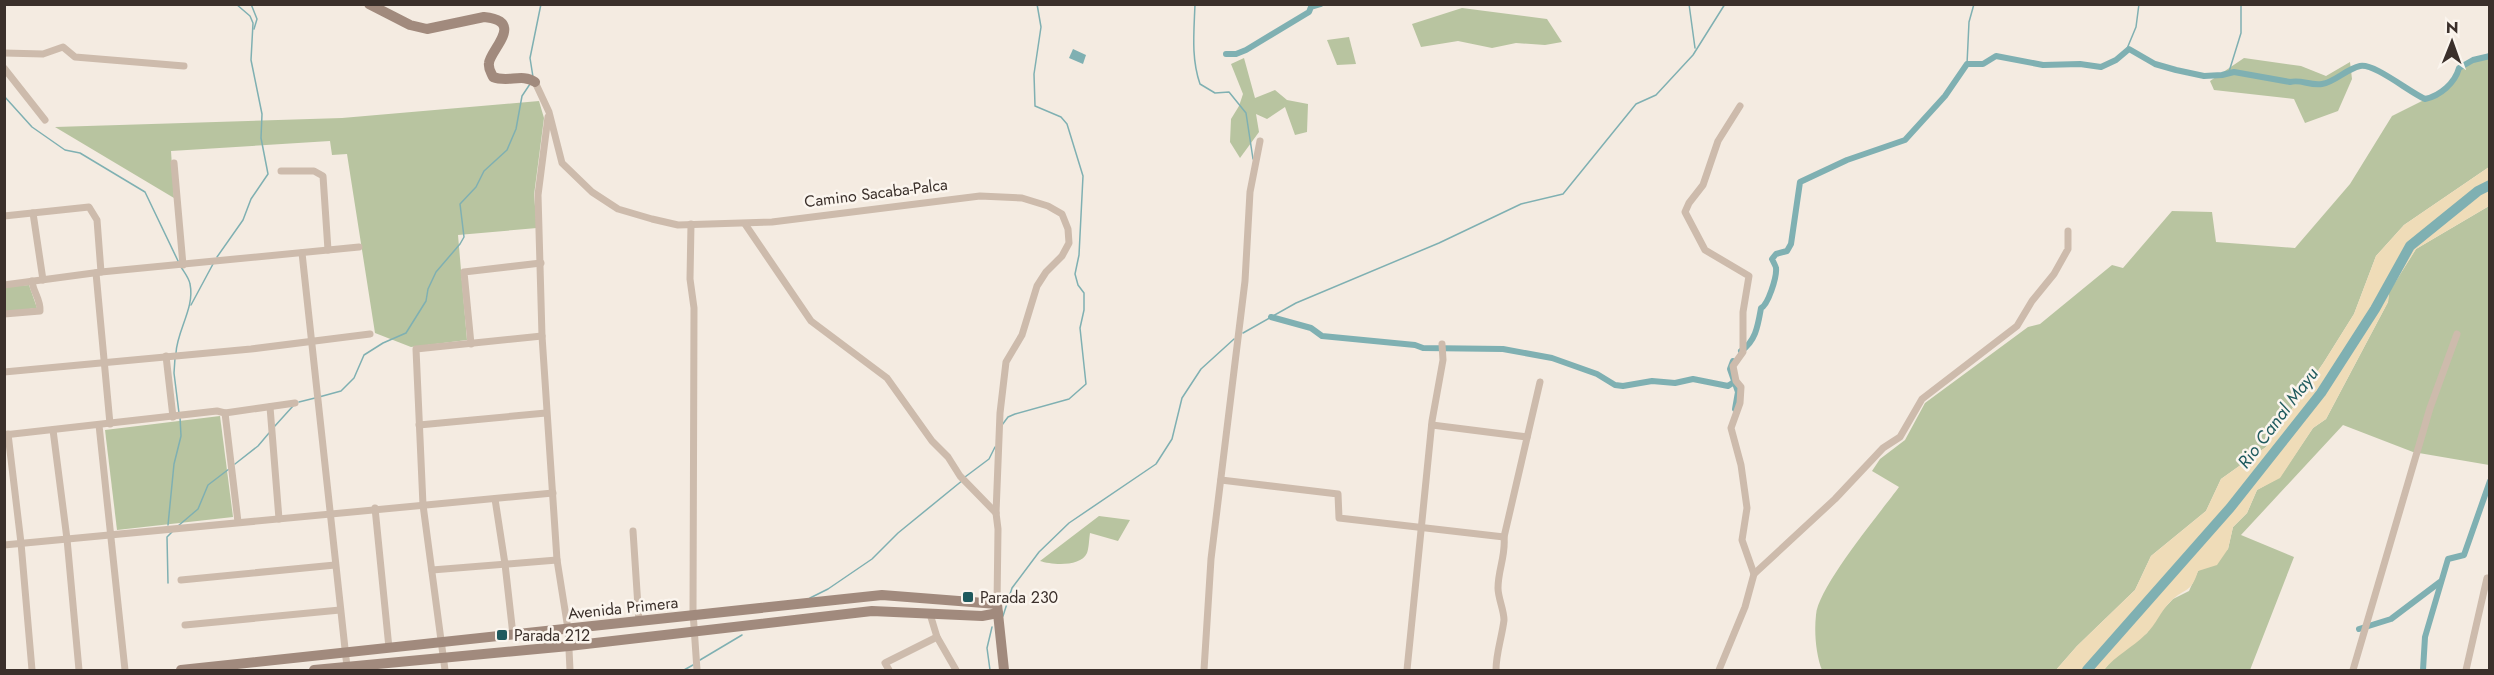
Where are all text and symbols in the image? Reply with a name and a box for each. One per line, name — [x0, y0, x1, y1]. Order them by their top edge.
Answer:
north arrow — [2422, 12, 2482, 72]
text: N — [2446, 16, 2459, 39]
street label: Camino Sacaba-Palca — [803, 173, 949, 213]
water label: Rio Canal Mayu — [2231, 362, 2325, 474]
place label: Parada 230 — [980, 586, 1058, 609]
marker: Parada 230 — [961, 590, 975, 604]
street label: Avenida Primera — [567, 591, 679, 625]
place label: Parada 212 — [514, 624, 590, 647]
marker: Parada 212 — [495, 628, 509, 642]

